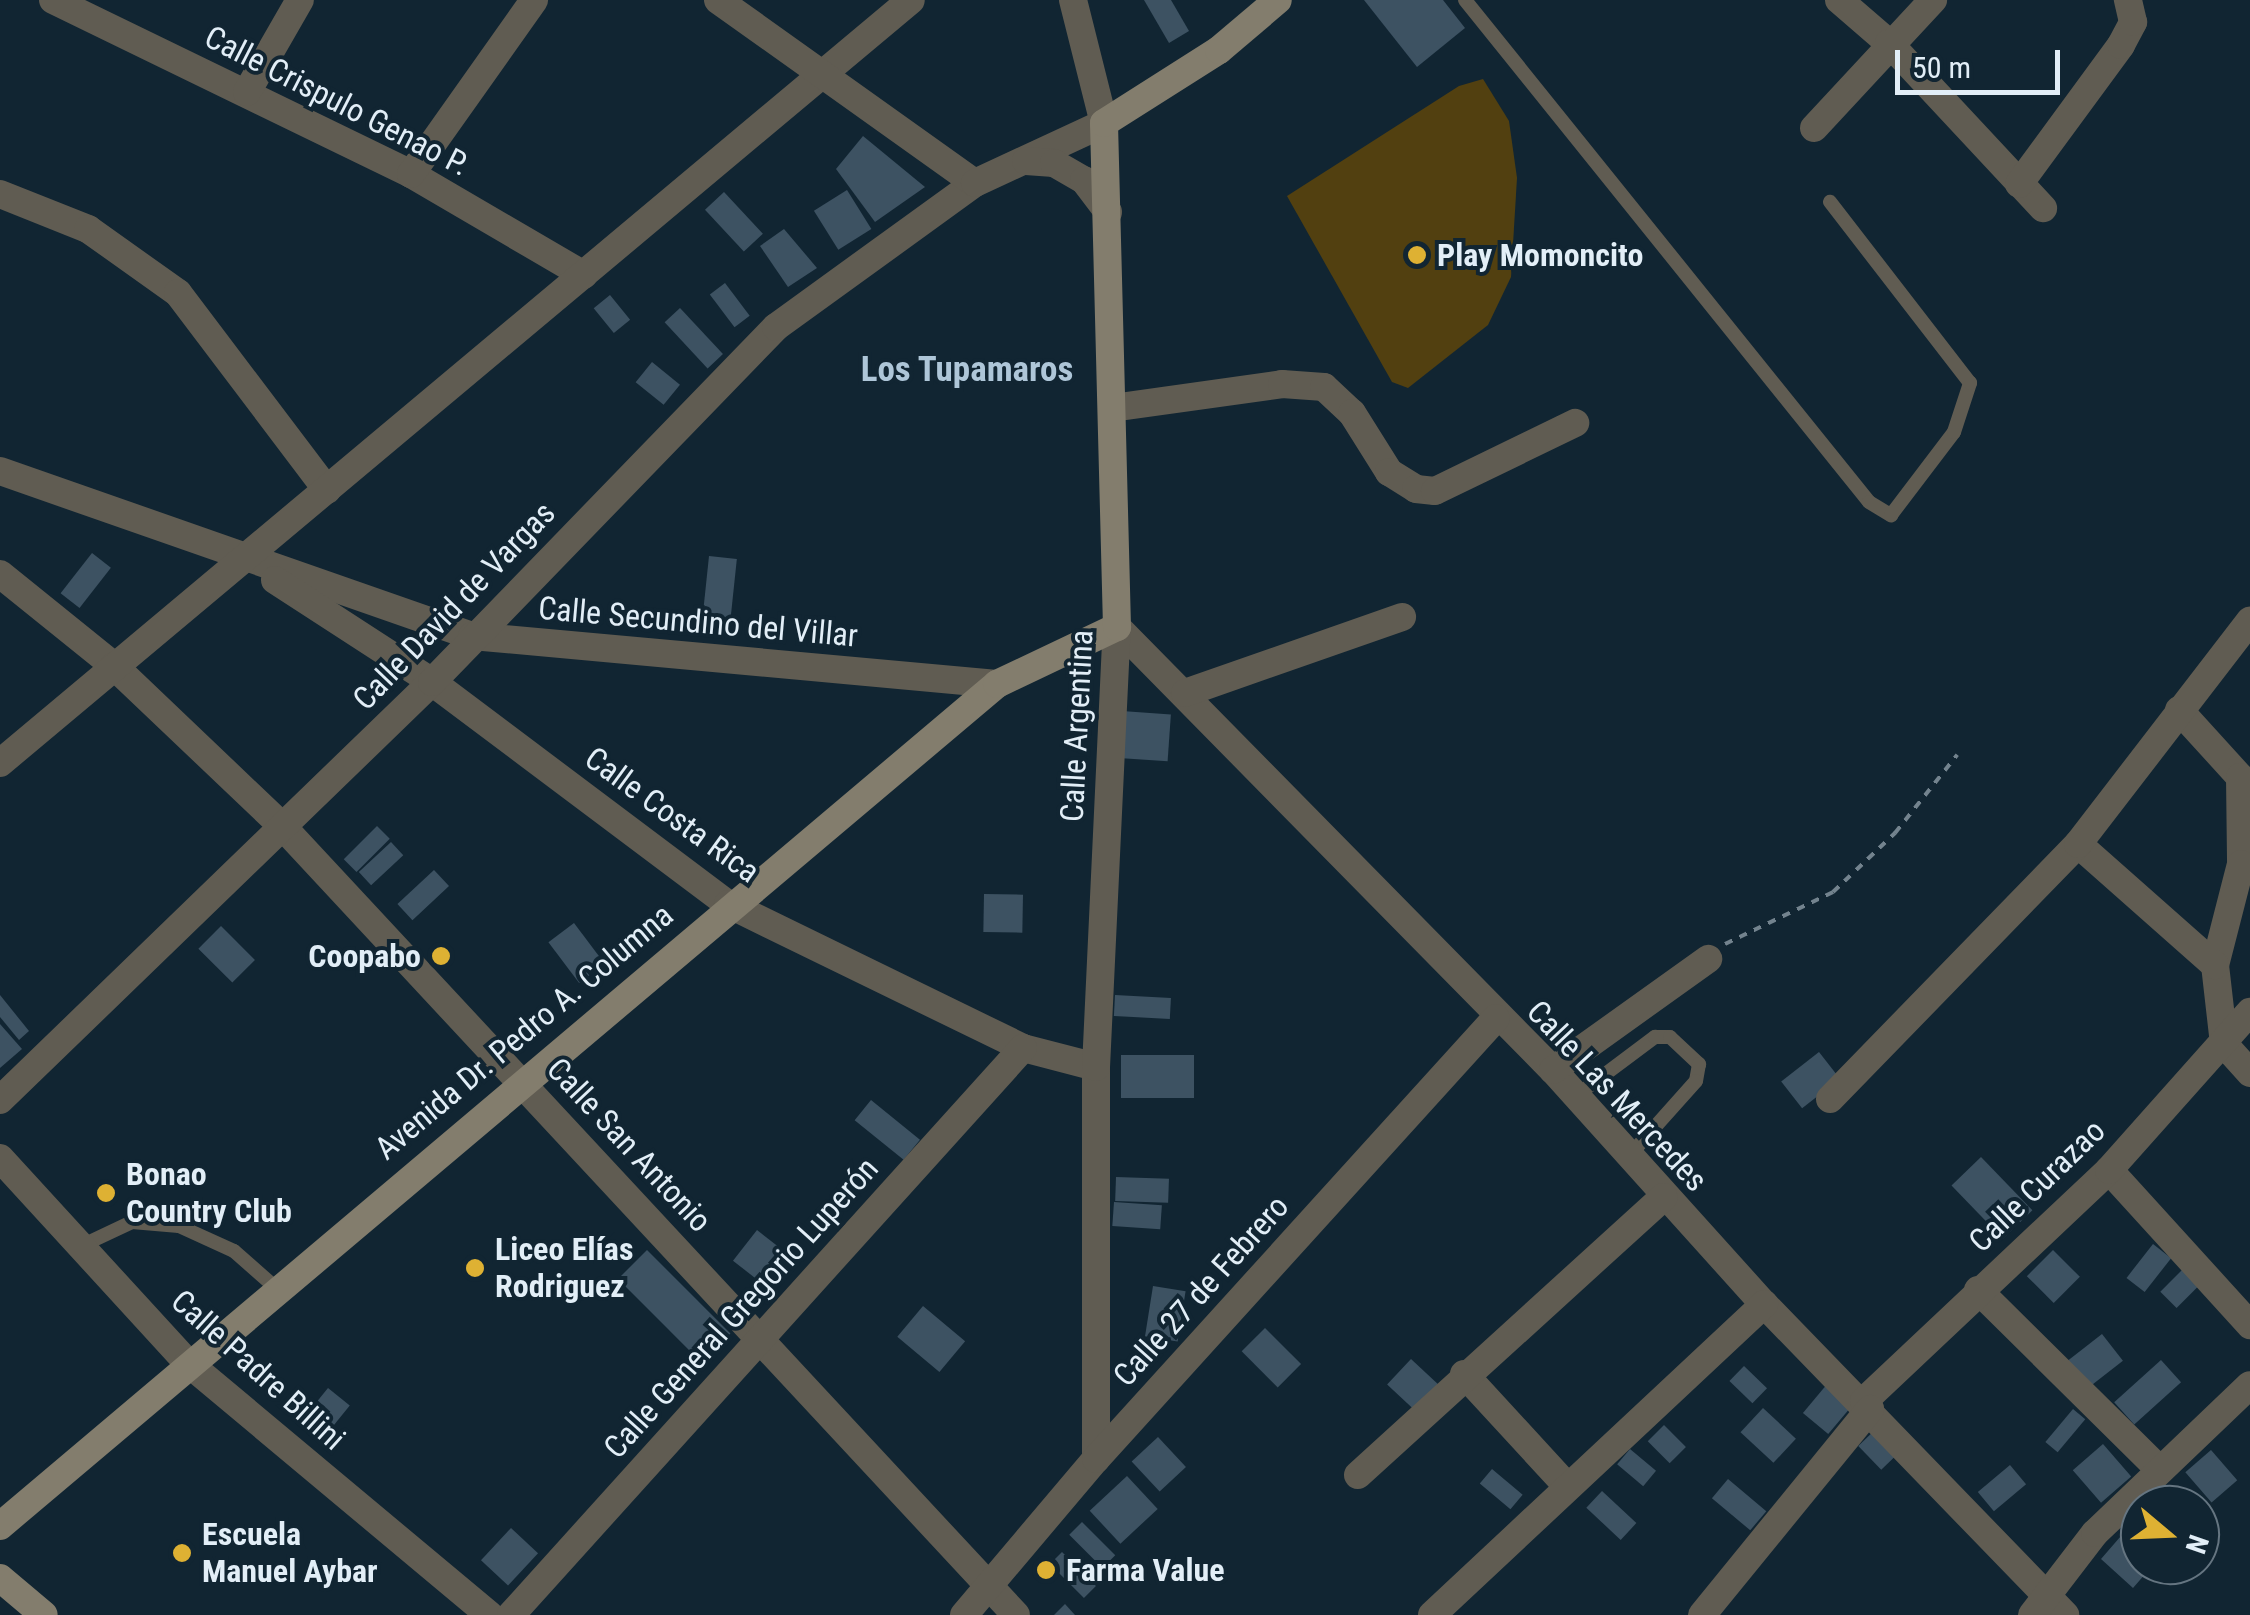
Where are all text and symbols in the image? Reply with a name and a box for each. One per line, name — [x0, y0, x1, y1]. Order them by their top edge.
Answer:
street label: Calle Crispulo Genao P. — [198, 18, 476, 184]
scale bar — [1900, 30, 2065, 92]
text: 50 m — [1912, 50, 1971, 85]
place label: Play Momoncito — [1437, 236, 1643, 274]
marker: Play Momoncito — [1406, 244, 1428, 266]
district label: Los Tupamaros — [860, 349, 1074, 391]
street label: Calle David de Vargas — [345, 494, 563, 718]
street label: Calle Secundino del Villar — [537, 589, 859, 655]
street label: Calle Argentina — [1053, 629, 1101, 823]
street label: Calle Costa Rica — [577, 739, 767, 891]
street label: Avenida Dr. Pedro A. Columna — [367, 896, 681, 1168]
place label: Coopabo — [308, 937, 421, 975]
marker: Coopabo — [430, 945, 452, 967]
street label: Calle Las Mercedes — [1519, 993, 1715, 1199]
street label: Calle San Antonio — [539, 1050, 719, 1240]
street label: Calle Curazao — [1961, 1112, 2113, 1260]
street label: Calle General Gregorio Luperón — [596, 1150, 886, 1466]
place label: Bonao Country Club — [126, 1156, 292, 1231]
marker: Bonao Country Club — [95, 1182, 117, 1204]
street label: Calle 27 de Febrero — [1105, 1188, 1297, 1394]
place label: Liceo Elías Rodriguez — [495, 1231, 633, 1306]
marker: Liceo Elías Rodriguez — [464, 1257, 486, 1279]
street label: Calle Padre Billini — [163, 1282, 353, 1458]
north arrow — [2120, 1485, 2220, 1585]
place label: Escuela Manuel Aybar — [202, 1516, 378, 1591]
text: N — [2179, 1531, 2215, 1558]
marker: Escuela Manuel Aybar — [171, 1542, 193, 1564]
place label: Farma Value — [1066, 1551, 1225, 1589]
marker: Farma Value — [1035, 1559, 1057, 1581]

